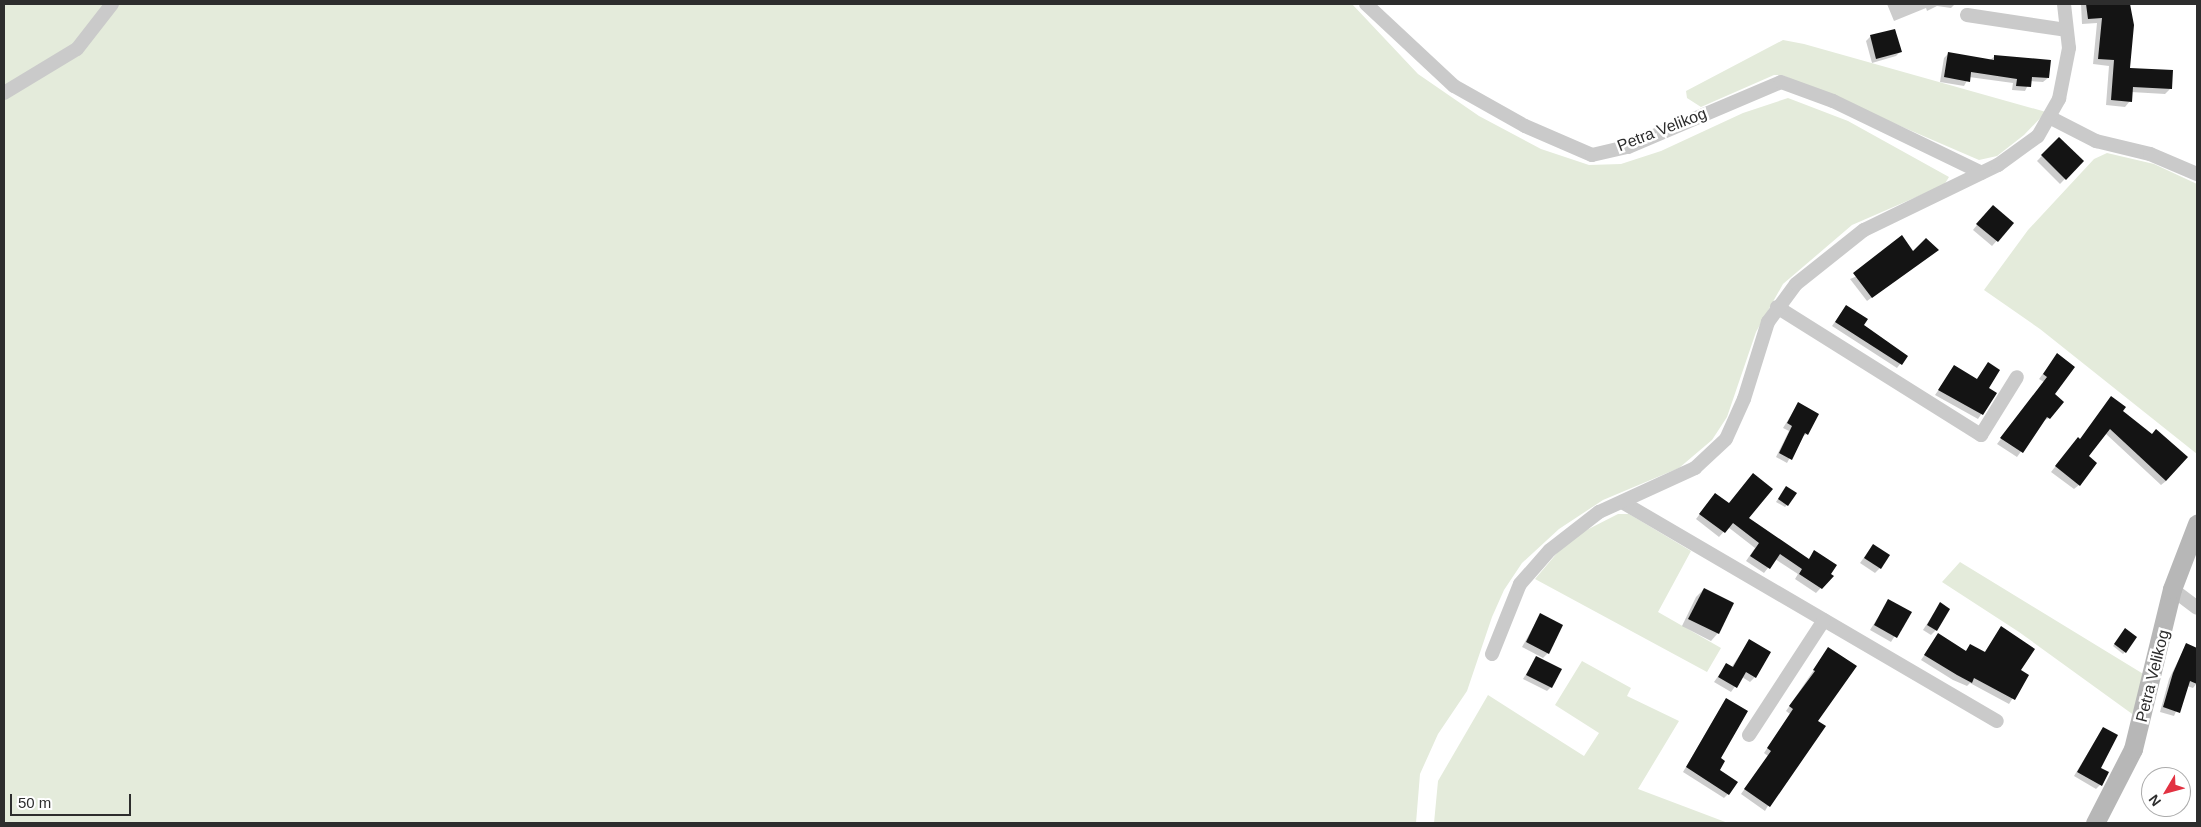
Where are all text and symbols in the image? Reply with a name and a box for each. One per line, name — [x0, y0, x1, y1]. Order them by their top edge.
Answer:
street label: Petra Velikog — [1615, 104, 1709, 156]
street label: Petra Velikog — [2132, 628, 2174, 724]
north arrow — [2141, 767, 2191, 817]
scale bar — [12, 784, 134, 816]
text: N — [2145, 792, 2164, 809]
text: 50 m — [18, 794, 51, 811]

